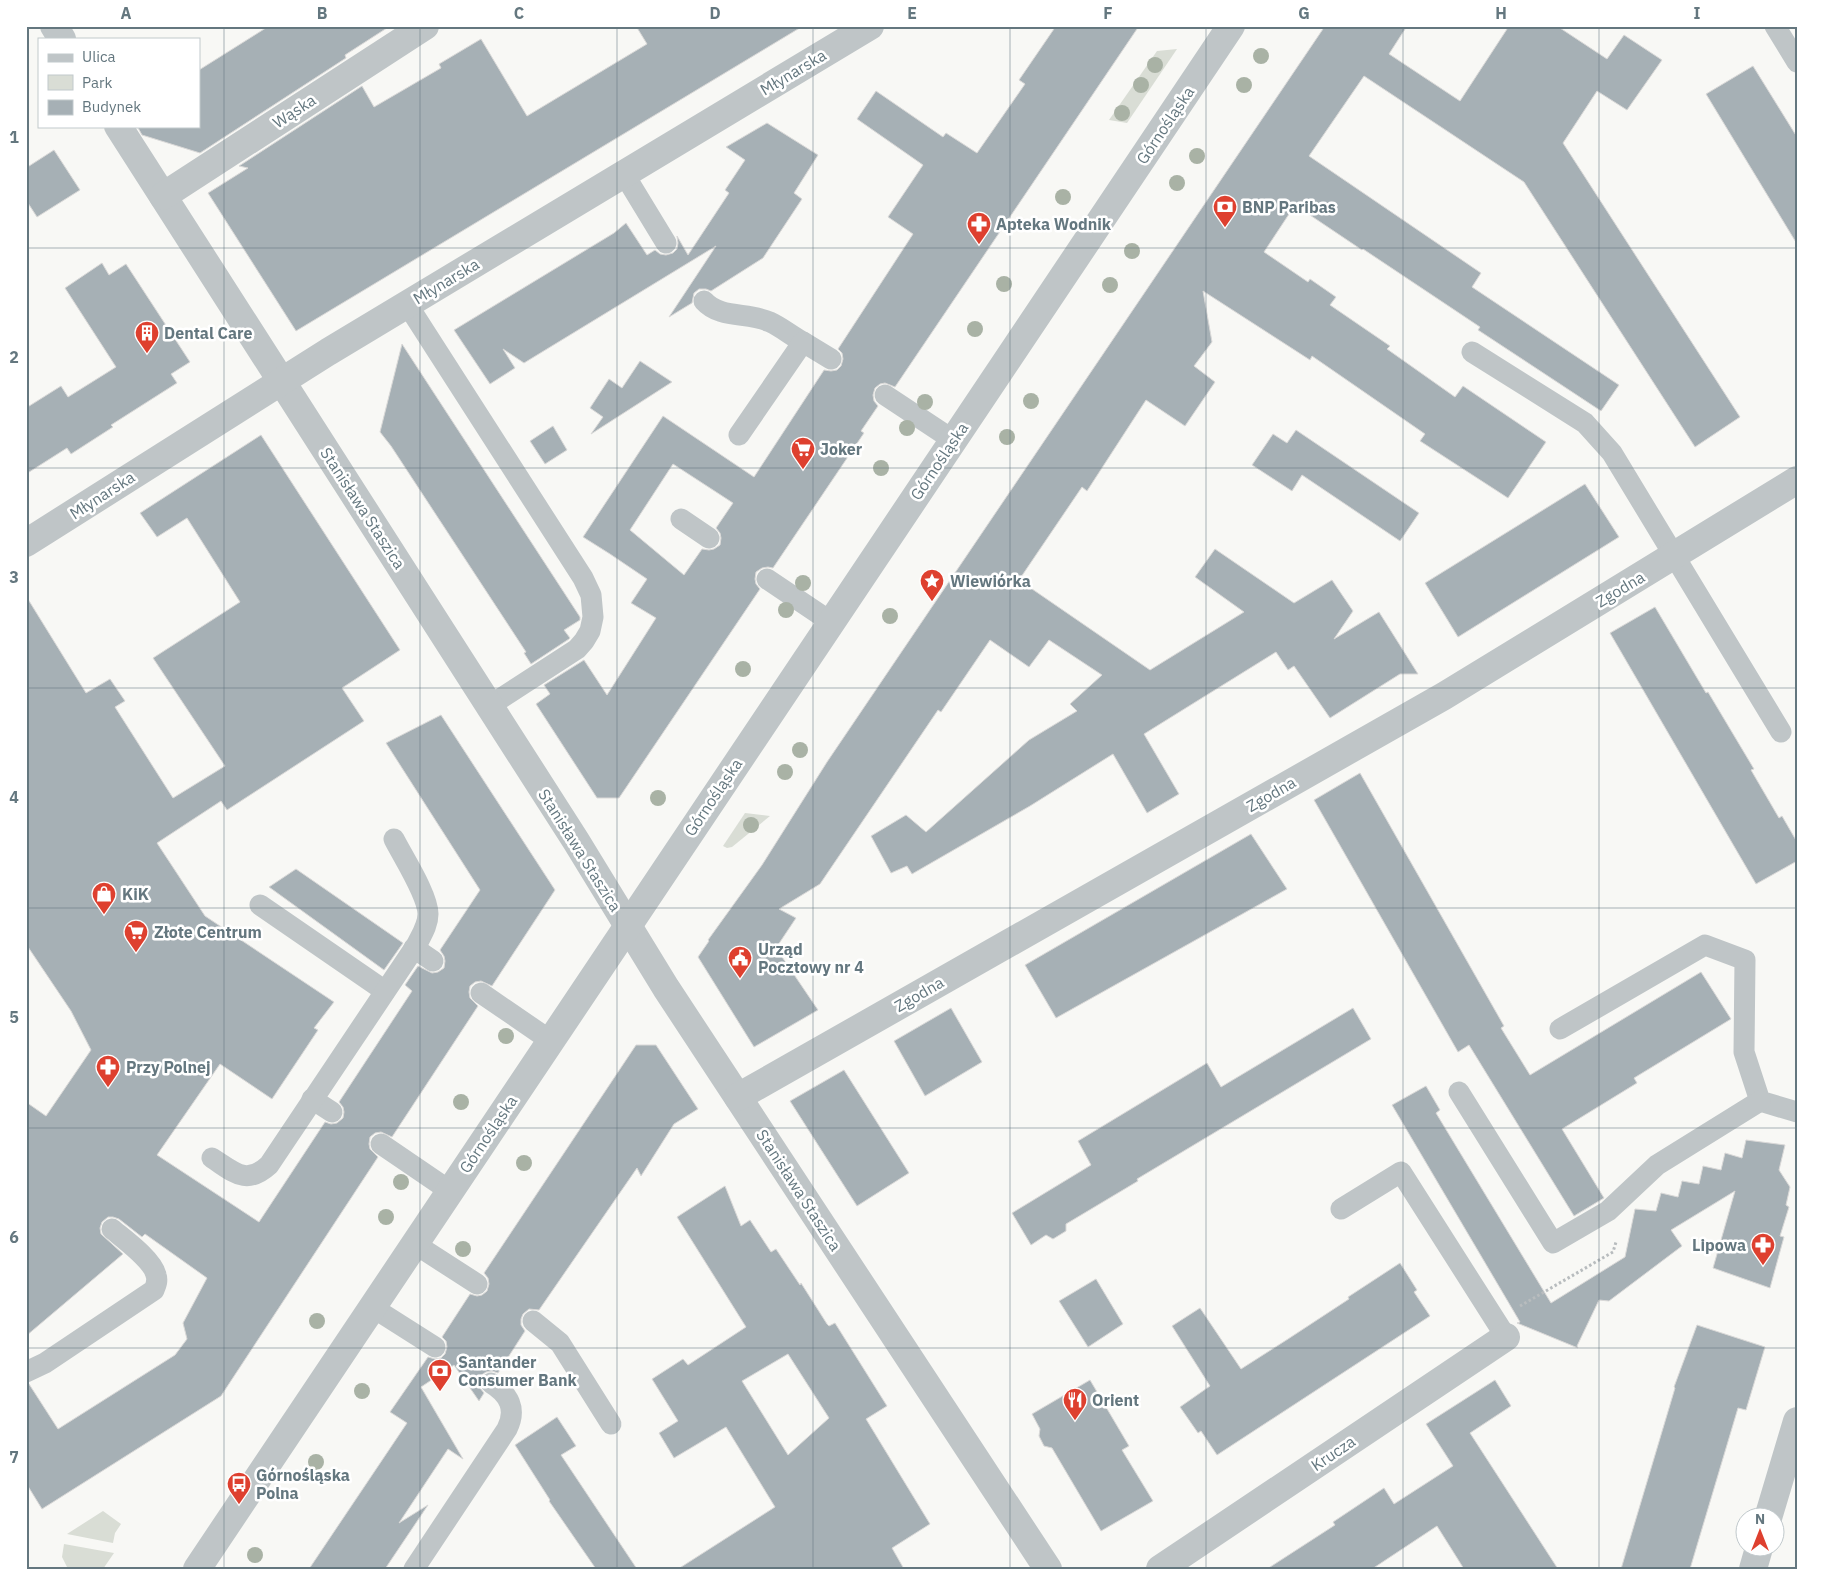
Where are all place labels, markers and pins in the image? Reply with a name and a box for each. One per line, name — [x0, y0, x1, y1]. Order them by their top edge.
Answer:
bank icon: BNP Paribas — [1212, 194, 1238, 228]
place label: BNP Paribas — [1242, 197, 1336, 217]
pharmacy icon: Apteka Wodnik — [966, 211, 992, 245]
place label: Apteka Wodnik — [996, 214, 1112, 234]
building icon: Dental Care — [134, 320, 160, 354]
place label: Dental Care — [164, 323, 252, 343]
supermarket icon: Joker — [790, 436, 816, 470]
place label: Joker — [820, 439, 863, 459]
place icon: Wiewiórka — [919, 568, 945, 602]
place label: Wiewiórka — [950, 571, 1031, 591]
shop icon: KiK — [91, 881, 117, 915]
place label: KiK — [122, 884, 149, 904]
supermarket icon: Złote Centrum — [123, 919, 149, 953]
place label: Złote Centrum — [154, 922, 262, 942]
place label: Urząd Pocztowy nr 4 — [758, 939, 864, 977]
public building icon: Urząd Pocztowy nr 4 — [727, 945, 753, 979]
pharmacy icon: Przy Polnej — [95, 1054, 121, 1088]
place label: Przy Polnej — [126, 1057, 211, 1077]
pharmacy icon: Lipowa — [1750, 1232, 1776, 1266]
place label: Lipowa — [1692, 1235, 1746, 1255]
place label: Santander Consumer Bank — [458, 1352, 577, 1390]
bank icon: Santander Consumer Bank — [427, 1358, 453, 1392]
restaurant icon: Orient — [1062, 1387, 1088, 1421]
place label: Orient — [1092, 1390, 1139, 1410]
place label: Górnośląska Polna — [256, 1465, 350, 1503]
bus stop icon: Górnośląska Polna — [226, 1471, 252, 1505]

